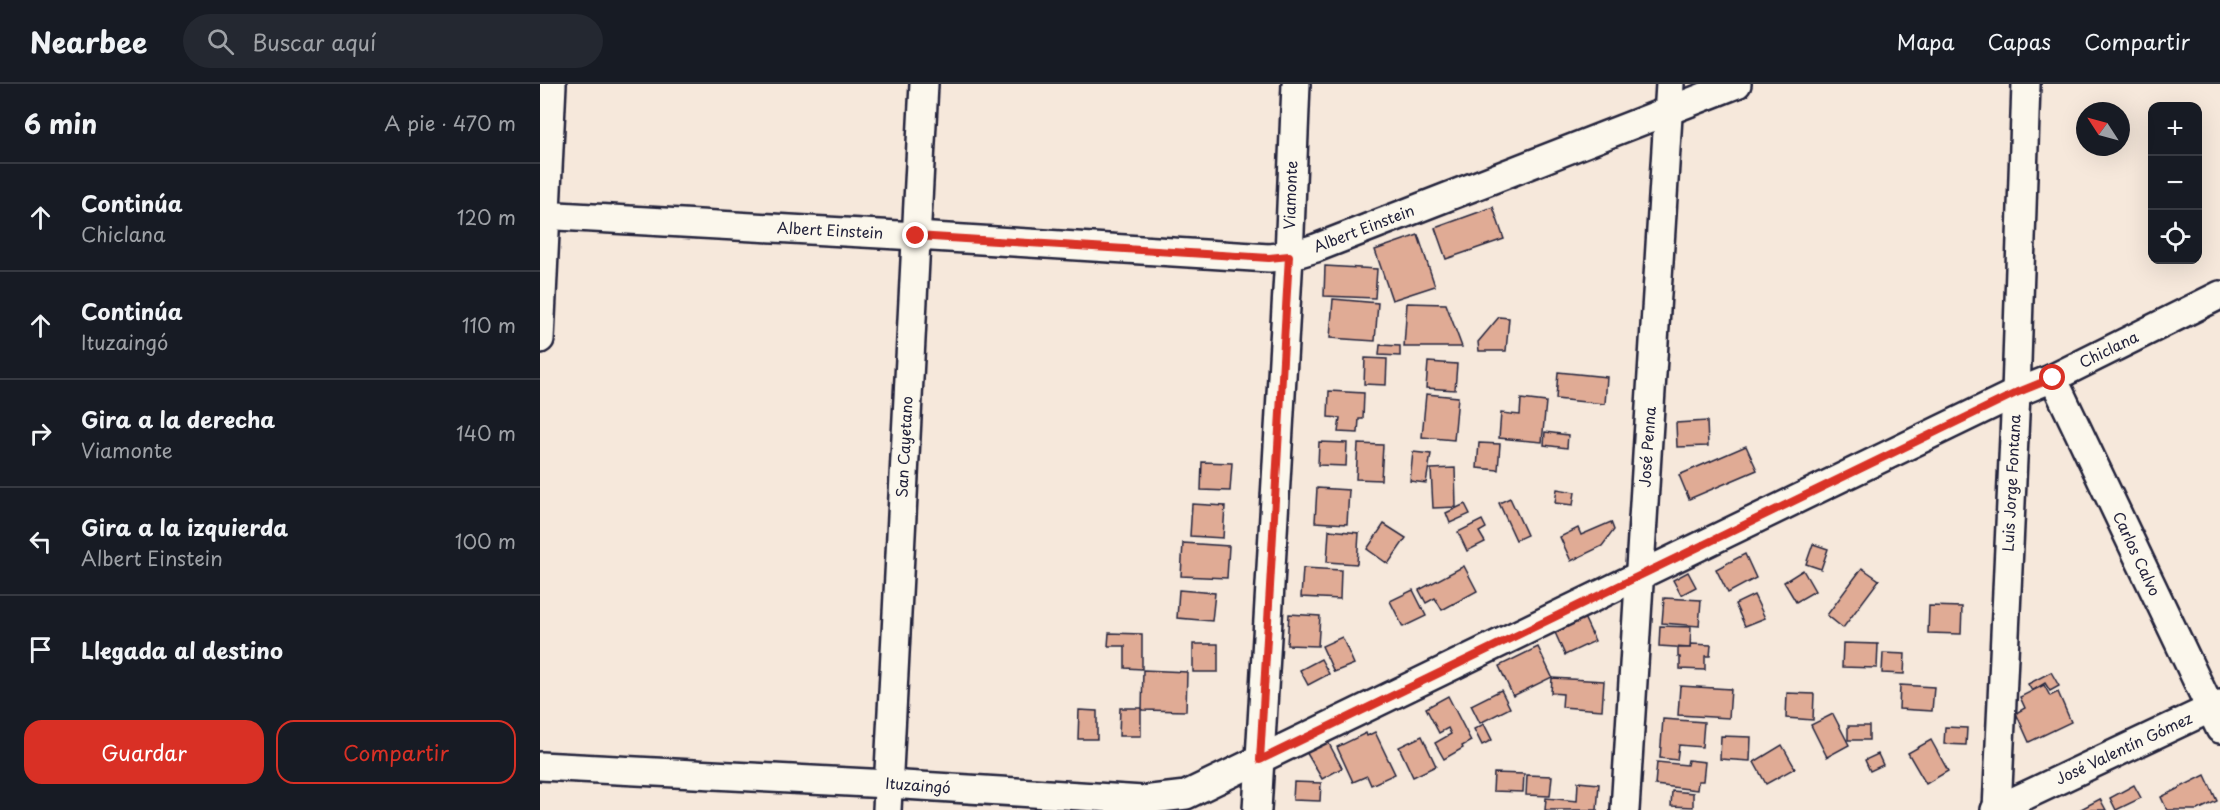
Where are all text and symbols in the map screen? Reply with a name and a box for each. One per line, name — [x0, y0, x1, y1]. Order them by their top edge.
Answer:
search box — [183, 14, 603, 68]
text: Nearbee — [30, 20, 147, 63]
icon: search — [204, 25, 237, 58]
text: Buscar aquí — [252, 25, 376, 58]
text: Mapa — [1897, 25, 1955, 57]
text: Capas — [1988, 25, 2051, 57]
text: Compartir — [2084, 25, 2190, 57]
north arrow — [2076, 102, 2130, 156]
map controls — [2148, 102, 2202, 264]
button: + — [2148, 102, 2202, 156]
text: 6 min — [24, 104, 97, 143]
text: A pie · 470 m — [384, 108, 516, 138]
button: − — [2148, 156, 2202, 210]
street label: Viamonte — [1277, 160, 1302, 230]
text: Continúa — [81, 186, 183, 219]
street label: Albert Einstein — [1310, 198, 1417, 257]
icon: ahead — [24, 201, 57, 234]
text: 120 m — [457, 202, 516, 232]
button: locate — [2148, 210, 2202, 264]
street label: Albert Einstein — [776, 215, 884, 244]
text: Chiclana — [81, 219, 166, 249]
route end — [902, 222, 928, 248]
text: Continúa — [81, 294, 183, 327]
icon: ahead — [24, 309, 57, 342]
text: 110 m — [462, 310, 516, 340]
street label: Chiclana — [2075, 324, 2142, 373]
text: Ituzaingó — [81, 327, 168, 357]
route start — [2039, 364, 2065, 390]
street label: San Cayetano — [889, 395, 918, 498]
text: Gira a la derecha — [81, 402, 275, 435]
street label: José Penna — [1632, 405, 1661, 488]
street label: Luis Jorge Fontana — [1995, 413, 2026, 552]
icon: right — [24, 417, 57, 450]
text: 140 m — [456, 418, 516, 448]
text: Viamonte — [81, 435, 173, 465]
street label: Carlos Calvo — [2108, 507, 2167, 599]
text: Gira a la izquierda — [81, 510, 288, 543]
icon: left — [24, 525, 57, 558]
text: 100 m — [455, 526, 516, 556]
text: Albert Einstein — [81, 543, 223, 573]
icon: arrive — [24, 633, 57, 666]
text: Llegada al destino — [81, 633, 283, 666]
street label: José Valentín Gómez — [2051, 706, 2196, 789]
button: Guardar — [24, 720, 264, 784]
button: Compartir — [276, 720, 516, 784]
street label: Ituzaingó — [885, 771, 952, 798]

